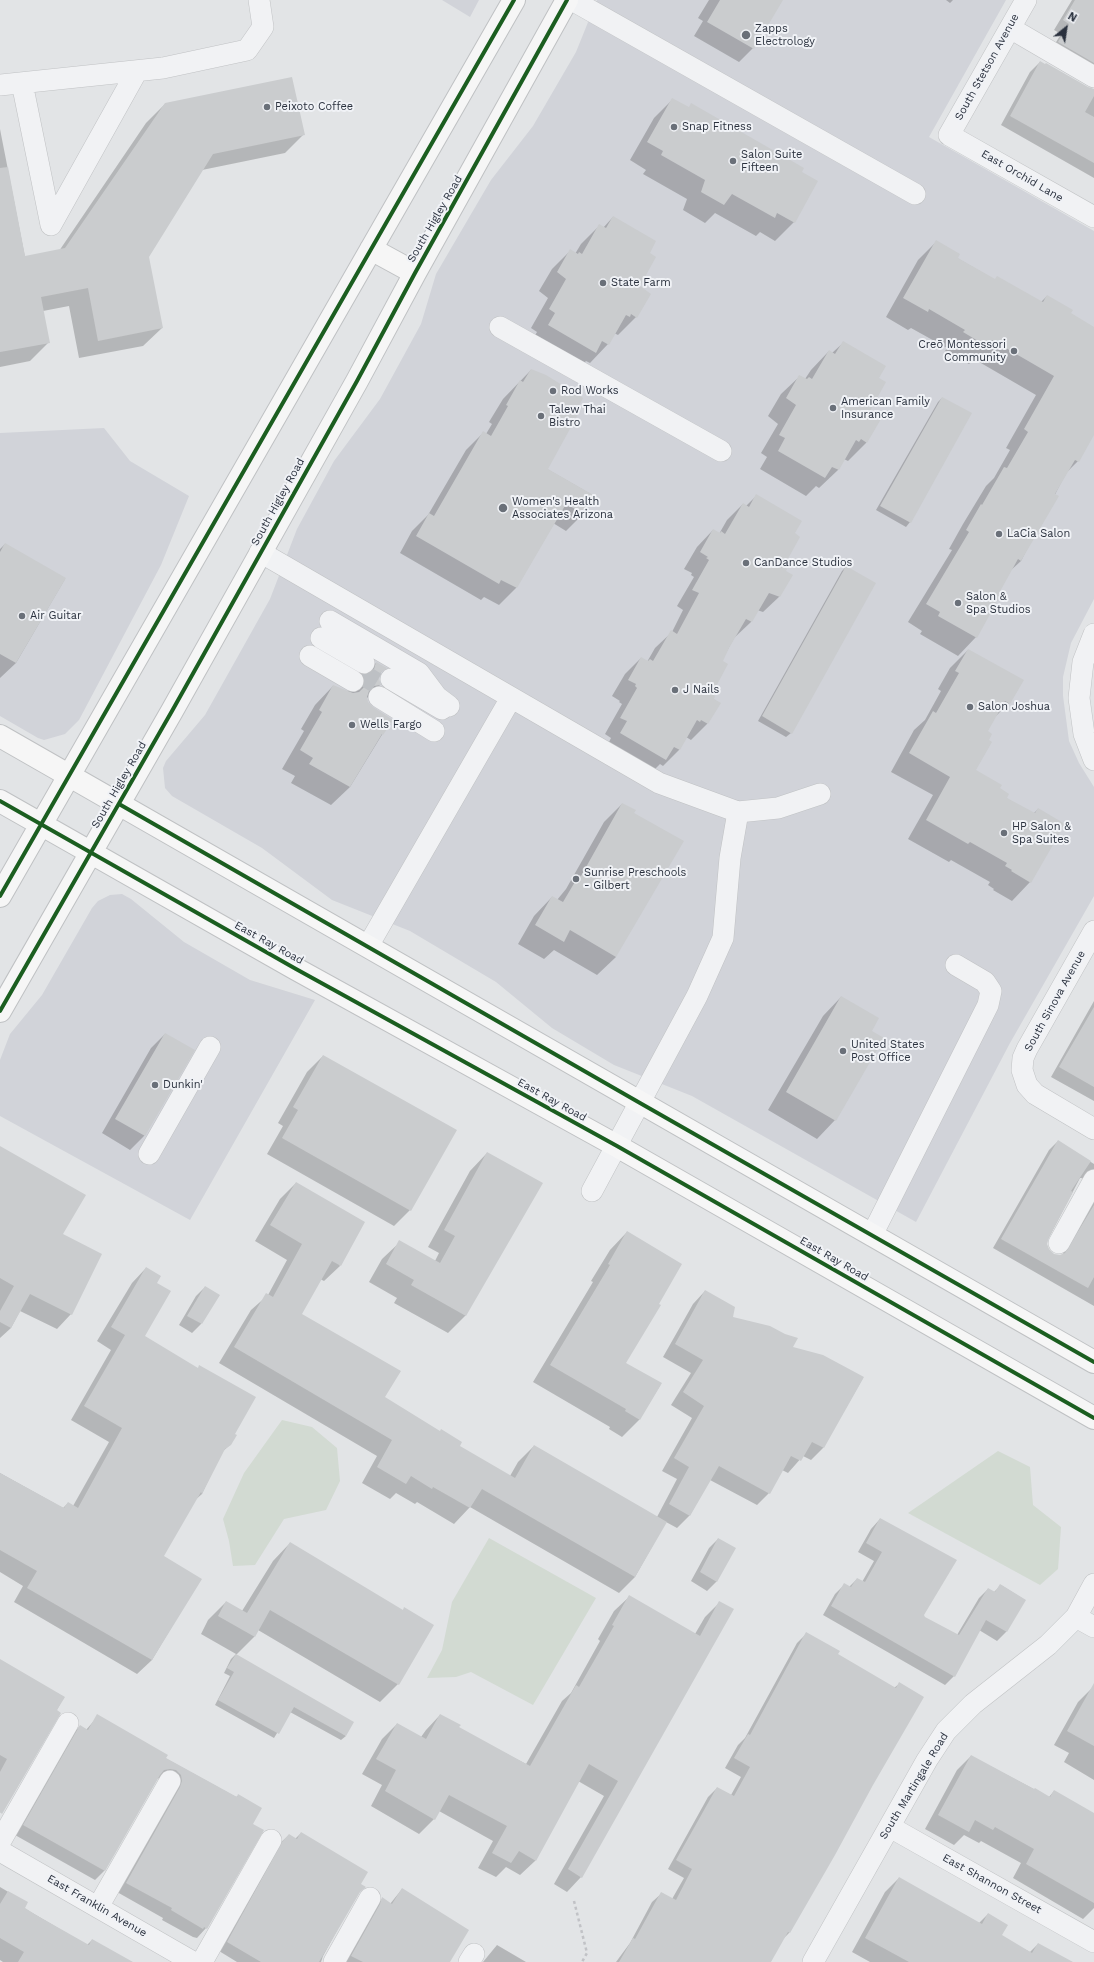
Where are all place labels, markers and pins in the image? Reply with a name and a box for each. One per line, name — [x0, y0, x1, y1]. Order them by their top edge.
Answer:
place label: Zapps Electrology — [755, 22, 815, 48]
marker: Zapps Electrology — [740, 29, 752, 41]
place label: Peixoto Coffee — [275, 100, 353, 114]
marker: Peixoto Coffee — [262, 102, 272, 112]
place label: Snap Fitness — [682, 120, 752, 134]
marker: Snap Fitness — [669, 122, 679, 132]
place label: Salon Suite Fifteen — [741, 148, 802, 174]
marker: Salon Suite Fifteen — [728, 156, 738, 166]
place label: State Farm — [611, 276, 671, 290]
marker: State Farm — [598, 278, 608, 288]
place label: Creō Montessori Community — [918, 338, 1006, 364]
marker: Creō Montessori Community — [1009, 346, 1019, 356]
place label: Rod Works — [561, 384, 619, 398]
marker: Rod Works — [548, 386, 558, 396]
place label: American Family Insurance — [841, 395, 930, 421]
place label: Talew Thai Bistro — [549, 403, 606, 429]
marker: American Family Insurance — [828, 403, 838, 413]
marker: Talew Thai Bistro — [536, 411, 546, 421]
place label: Women's Health Associates Arizona — [512, 495, 613, 521]
marker: Women's Health Associates Arizona — [497, 502, 509, 514]
place label: LaCia Salon — [1007, 527, 1070, 541]
marker: LaCia Salon — [994, 529, 1004, 539]
place label: CanDance Studios — [754, 556, 852, 570]
marker: CanDance Studios — [741, 558, 751, 568]
place label: Salon & Spa Studios — [966, 590, 1031, 616]
marker: Salon & Spa Studios — [953, 598, 963, 608]
place label: Air Guitar — [30, 609, 81, 623]
marker: Air Guitar — [17, 611, 27, 621]
place label: J Nails — [683, 683, 719, 697]
marker: J Nails — [670, 685, 680, 695]
place label: Salon Joshua — [978, 700, 1050, 714]
marker: Salon Joshua — [965, 702, 975, 712]
place label: Wells Fargo — [360, 718, 422, 732]
marker: Wells Fargo — [347, 720, 357, 730]
place label: HP Salon & Spa Suites — [1012, 820, 1071, 846]
marker: HP Salon & Spa Suites — [999, 828, 1009, 838]
place label: Sunrise Preschools - Gilbert — [584, 866, 686, 892]
marker: Sunrise Preschools - Gilbert — [571, 874, 581, 884]
place label: United States Post Office — [851, 1038, 924, 1064]
marker: United States Post Office — [838, 1046, 848, 1056]
place label: Dunkin' — [163, 1078, 203, 1092]
marker: Dunkin' — [150, 1080, 160, 1090]

